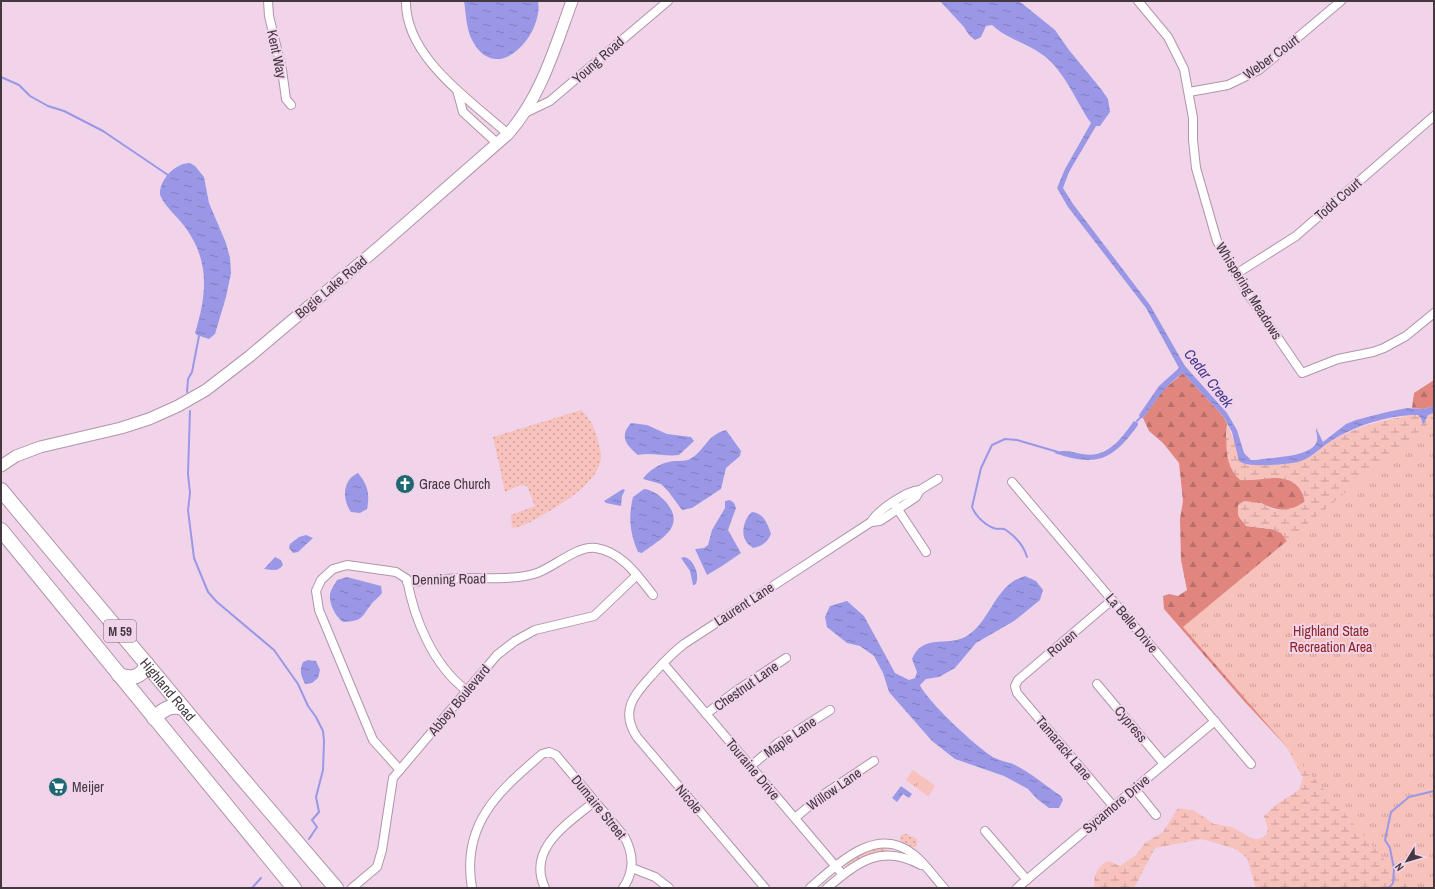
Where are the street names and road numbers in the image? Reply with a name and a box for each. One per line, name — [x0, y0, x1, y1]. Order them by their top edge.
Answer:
street label: Kent Way — [263, 28, 291, 80]
street label: Weber Court — [1239, 31, 1303, 83]
street label: Young Road — [568, 33, 628, 87]
street label: Todd Court — [1311, 174, 1365, 224]
street label: Whispering Meadows — [1212, 239, 1286, 343]
street label: Bogie Lake Road — [291, 252, 371, 322]
street label: Denning Road — [412, 569, 486, 589]
street label: Laurent Lane — [711, 578, 777, 630]
street label: La Belle Drive — [1102, 590, 1162, 656]
road number: M 59 — [104, 620, 136, 642]
street label: Rouen — [1043, 625, 1081, 661]
street label: Highland Road — [136, 654, 199, 725]
street label: Chestnut Lane — [710, 657, 782, 715]
street label: Abbey Boulevard — [423, 661, 494, 740]
street label: Cypress — [1111, 702, 1152, 746]
street label: Maple Lane — [760, 712, 820, 762]
street label: Tamarack Lane — [1032, 712, 1096, 784]
street label: Touraine Drive — [722, 734, 784, 804]
street label: Willow Lane — [803, 764, 865, 814]
street label: Dumaire Street — [568, 771, 630, 843]
street label: Sycamore Drive — [1079, 771, 1153, 837]
street label: Nicole — [672, 781, 706, 817]

